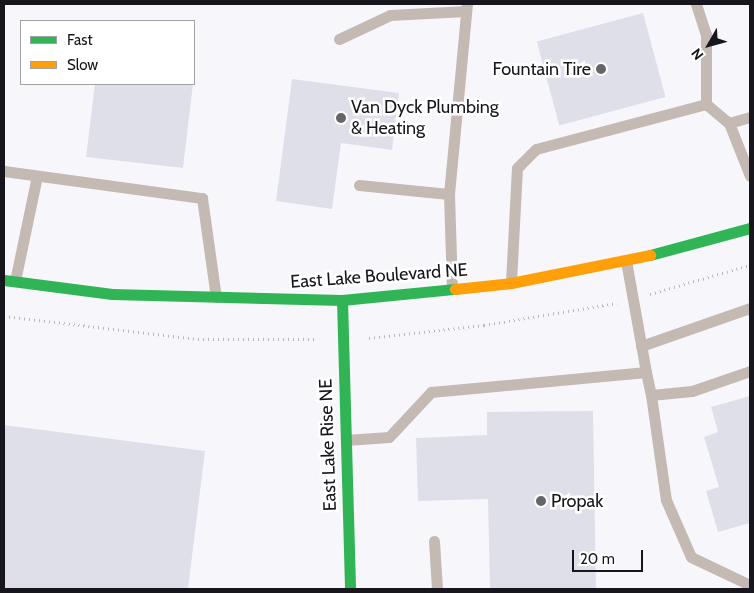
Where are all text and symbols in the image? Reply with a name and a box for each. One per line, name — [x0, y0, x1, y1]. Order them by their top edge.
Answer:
legend — [20, 20, 195, 85]
north arrow — [684, 20, 734, 70]
text: Fast — [67, 31, 92, 49]
text: N — [687, 45, 707, 64]
text: Slow — [67, 56, 98, 74]
place label: Fountain Tire — [493, 58, 591, 80]
marker: Fountain Tire — [595, 63, 607, 75]
place label: Van Dyck Plumbing & Heating — [351, 97, 499, 140]
marker: Van Dyck Plumbing & Heating — [335, 112, 347, 124]
street label: East Lake Boulevard NE — [290, 259, 468, 293]
street label: East Lake Rise NE — [315, 378, 341, 512]
place label: Propak — [551, 490, 603, 512]
marker: Propak — [535, 495, 547, 507]
scale bar — [574, 540, 645, 572]
text: 20 m — [580, 550, 615, 568]

